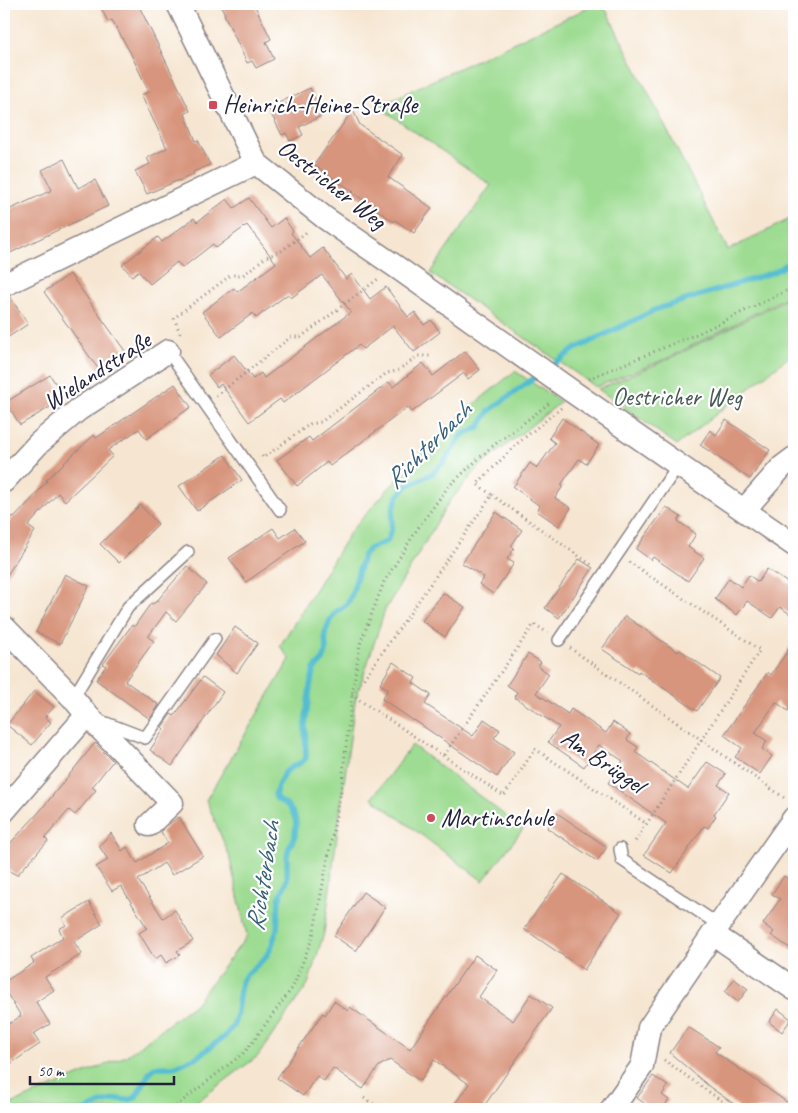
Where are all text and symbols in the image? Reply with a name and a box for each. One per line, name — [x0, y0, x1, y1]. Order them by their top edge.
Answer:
place label: Heinrich-Heine-Straße — [223, 89, 419, 121]
marker: Heinrich-Heine-Straße — [207, 99, 219, 111]
street label: Oestricher Weg — [271, 131, 394, 237]
street label: Wielandstraße — [37, 323, 158, 418]
park label: Oestricher Weg — [612, 381, 743, 413]
water label: Richterbach — [377, 393, 480, 496]
street label: Am Brüggel — [555, 721, 655, 803]
place label: Martinschule — [441, 802, 555, 834]
marker: Martinschule — [425, 812, 437, 824]
water label: Richterbach — [238, 817, 288, 933]
scale bar — [30, 1053, 174, 1085]
text: 50 m — [38, 1062, 65, 1081]

